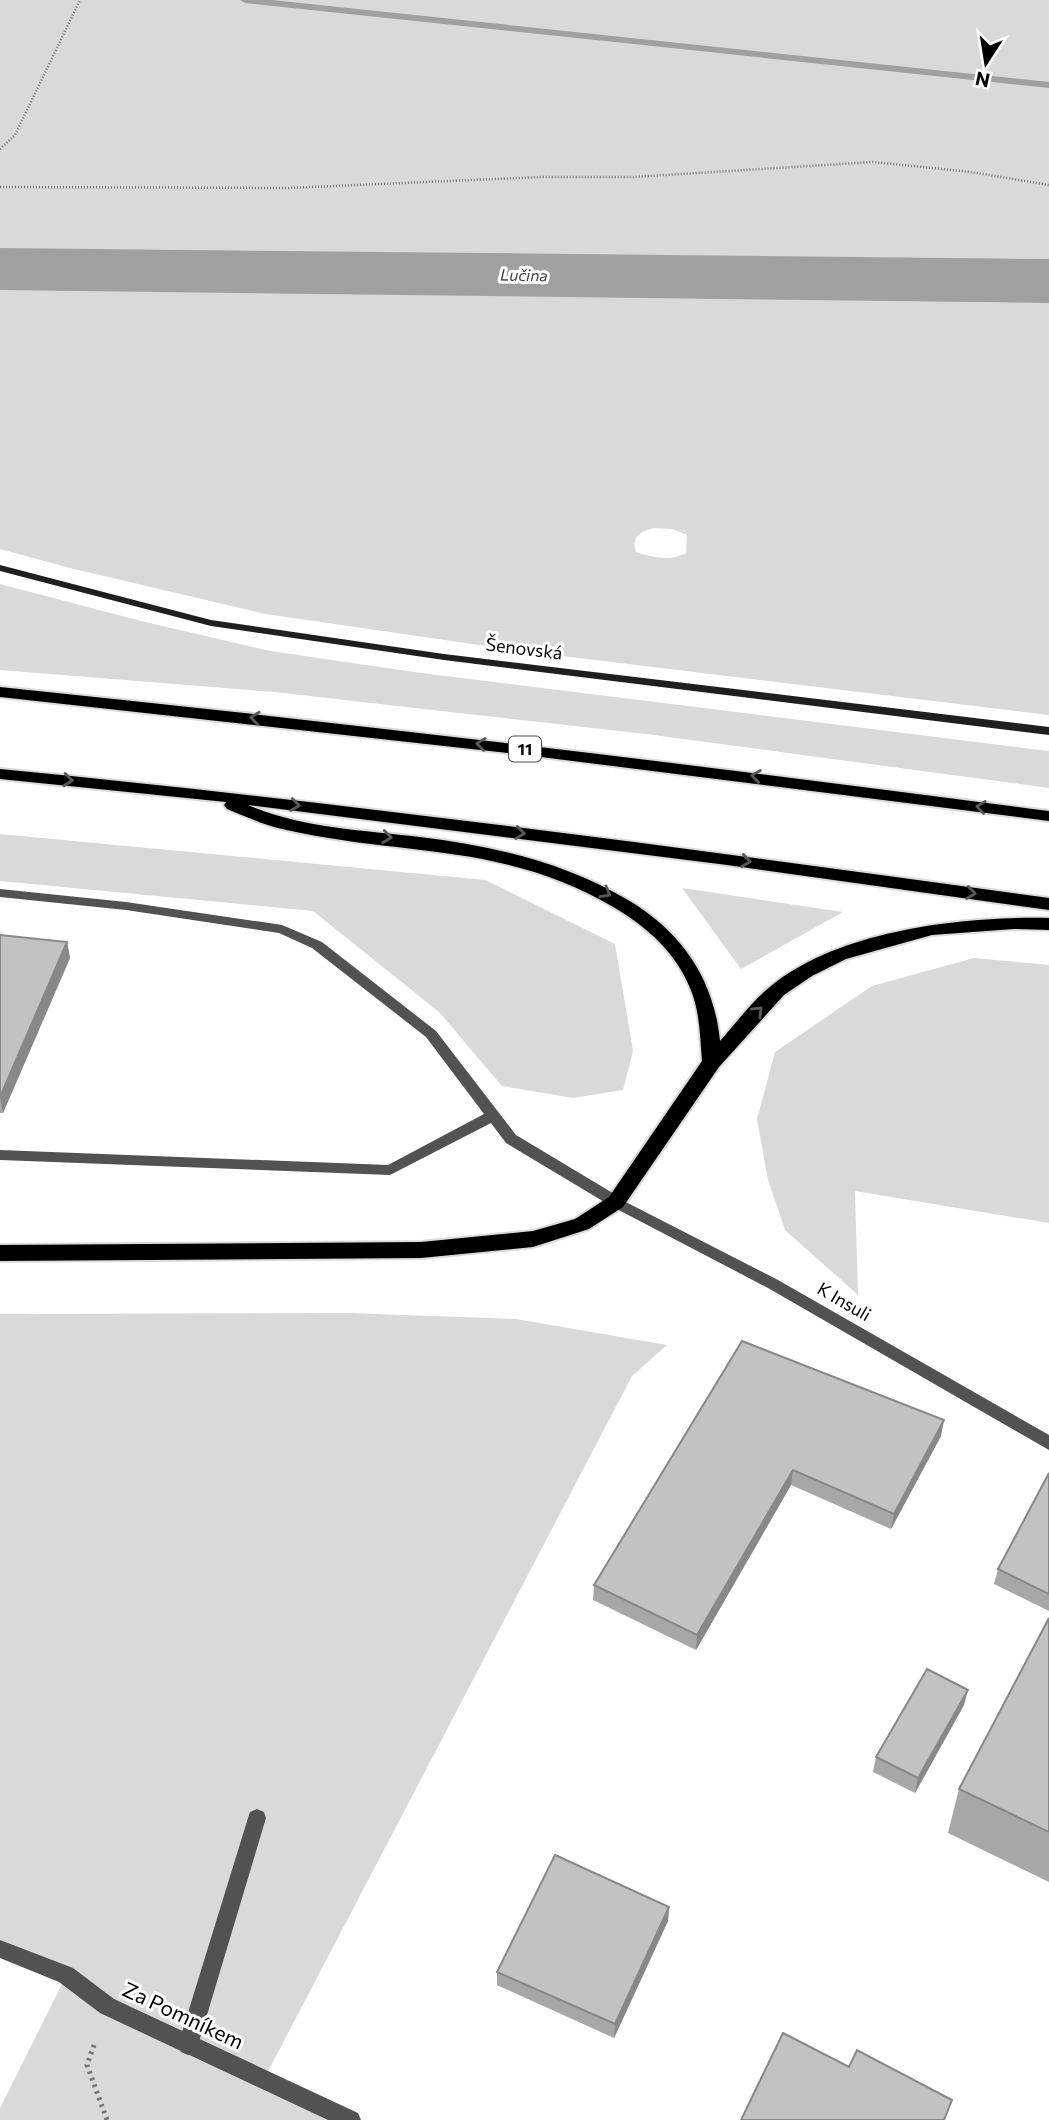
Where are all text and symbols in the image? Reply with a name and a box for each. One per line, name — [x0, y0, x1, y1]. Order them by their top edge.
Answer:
north arrow — [951, 28, 1021, 98]
text: N — [973, 67, 992, 93]
water label: Lučina — [500, 265, 548, 284]
street label: Šenovská — [484, 632, 564, 664]
one-way arrow — [250, 711, 261, 726]
road number: 11 — [509, 736, 541, 762]
one-way arrow — [476, 737, 487, 752]
one-way arrow — [750, 769, 762, 784]
one-way arrow — [62, 773, 74, 788]
one-way arrow — [289, 798, 300, 813]
one-way arrow — [976, 800, 987, 815]
one-way arrow — [515, 826, 526, 841]
one-way arrow — [381, 830, 393, 845]
one-way arrow — [740, 854, 752, 869]
one-way arrow — [598, 885, 611, 898]
one-way arrow — [966, 885, 977, 900]
one-way arrow — [749, 1007, 762, 1020]
street label: K Insuli — [814, 1277, 875, 1325]
street label: Za Pomníkem — [119, 1976, 248, 2054]

